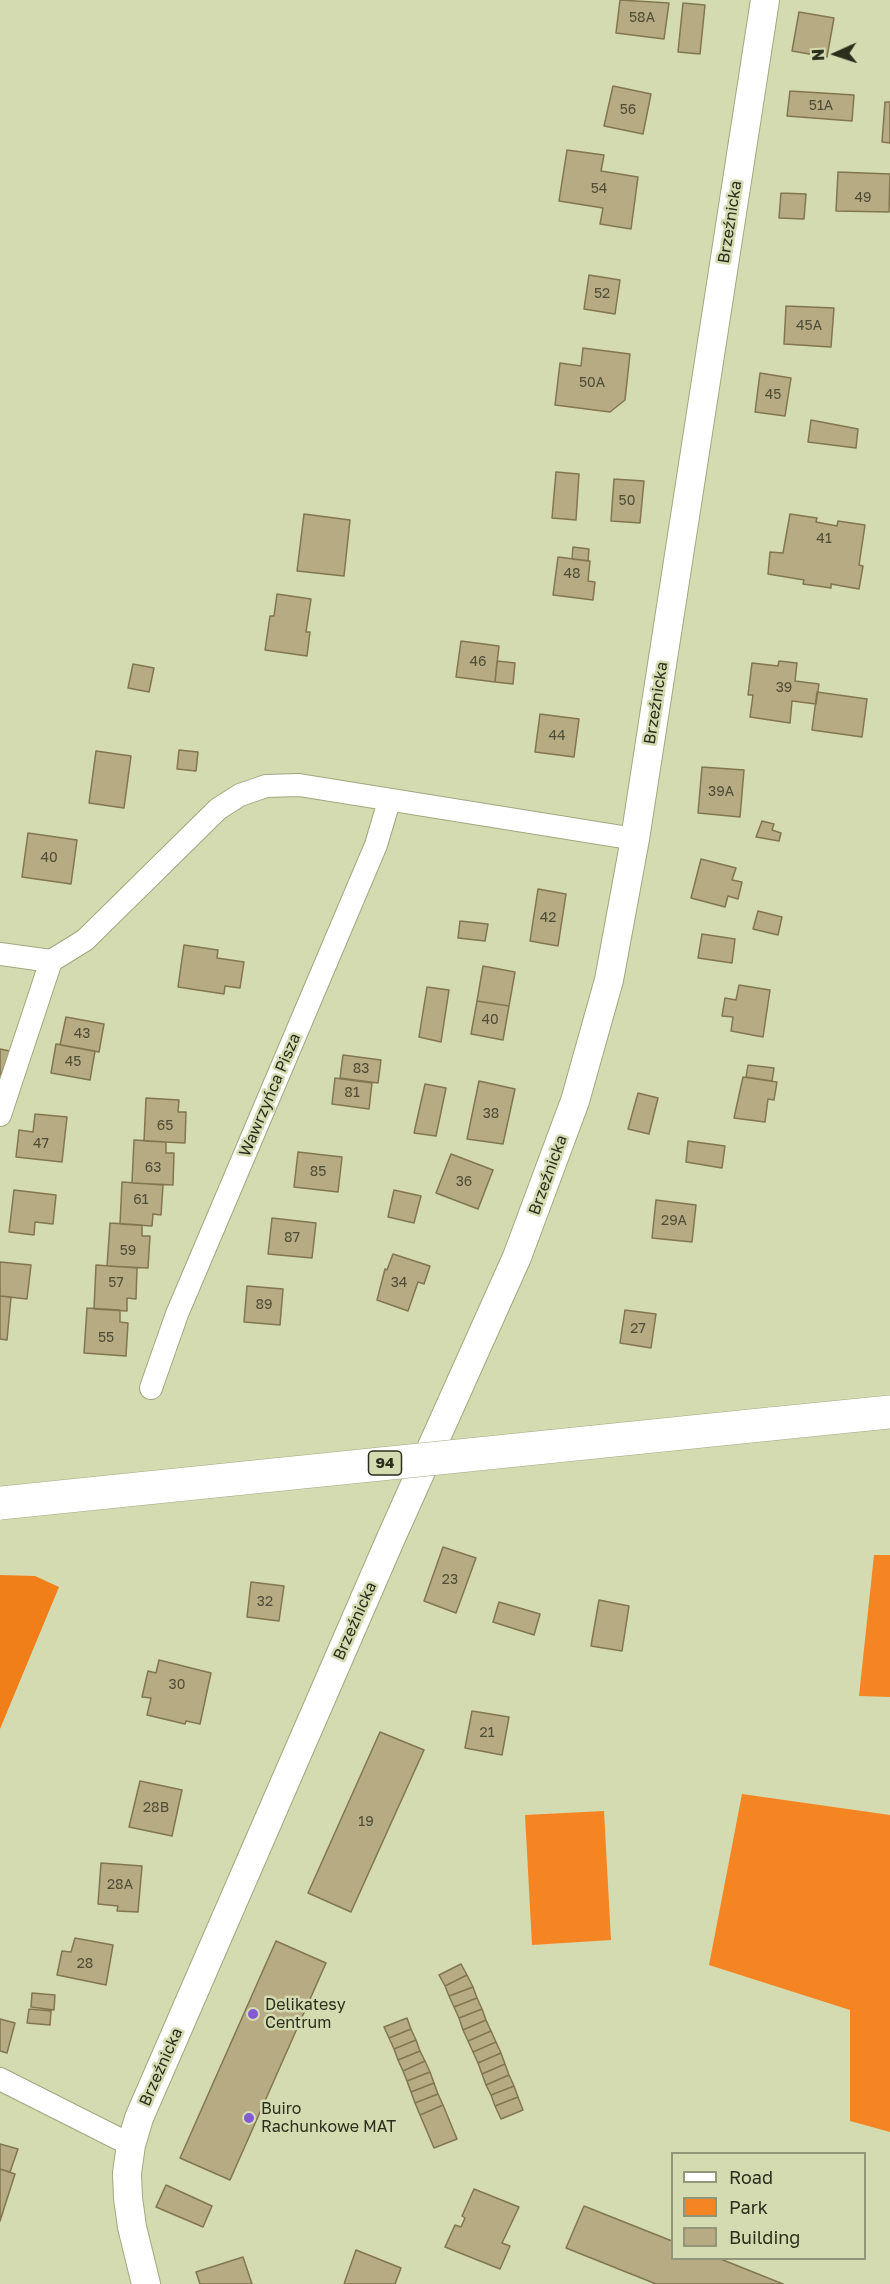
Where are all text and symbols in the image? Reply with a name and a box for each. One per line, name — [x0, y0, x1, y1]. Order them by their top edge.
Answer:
house number: 58A — [629, 10, 655, 26]
north arrow — [806, 24, 866, 84]
text: N — [808, 48, 828, 62]
house number: 51A — [809, 98, 833, 114]
house number: 56 — [620, 102, 636, 118]
street label: Brzeźnicka — [714, 179, 746, 265]
house number: 54 — [591, 181, 607, 197]
house number: 49 — [854, 190, 872, 206]
house number: 52 — [594, 286, 610, 302]
house number: 45A — [796, 318, 822, 334]
house number: 50A — [579, 375, 605, 391]
house number: 45 — [765, 387, 781, 403]
house number: 50 — [619, 493, 635, 509]
house number: 41 — [816, 531, 832, 547]
house number: 48 — [563, 566, 581, 582]
house number: 46 — [469, 654, 487, 670]
street label: Brzeźnicka — [640, 660, 672, 746]
house number: 39 — [776, 680, 792, 696]
house number: 44 — [548, 728, 566, 744]
house number: 39A — [708, 784, 734, 800]
house number: 40 — [40, 850, 58, 866]
house number: 42 — [540, 910, 556, 926]
house number: 40 — [481, 1012, 499, 1028]
house number: 43 — [74, 1026, 90, 1042]
street label: Wawrzyńca Pisza — [235, 1030, 305, 1160]
house number: 45 — [65, 1054, 81, 1070]
house number: 83 — [353, 1061, 369, 1077]
house number: 81 — [344, 1085, 360, 1101]
house number: 38 — [483, 1106, 499, 1122]
house number: 65 — [157, 1118, 173, 1134]
street label: Brzeźnicka — [525, 1132, 571, 1218]
house number: 47 — [33, 1136, 49, 1152]
house number: 63 — [145, 1160, 161, 1176]
house number: 85 — [310, 1164, 326, 1180]
house number: 36 — [456, 1174, 472, 1190]
house number: 61 — [133, 1192, 149, 1208]
house number: 29A — [661, 1213, 687, 1229]
house number: 87 — [284, 1230, 300, 1246]
house number: 59 — [120, 1243, 136, 1259]
house number: 57 — [108, 1275, 124, 1291]
house number: 34 — [391, 1275, 407, 1291]
house number: 89 — [255, 1297, 273, 1313]
house number: 27 — [630, 1321, 646, 1337]
house number: 55 — [98, 1330, 114, 1346]
road number: 94 — [368, 1451, 402, 1475]
house number: 23 — [442, 1572, 458, 1588]
street label: Brzeźnicka — [329, 1579, 381, 1663]
house number: 32 — [257, 1594, 273, 1610]
house number: 30 — [169, 1677, 185, 1693]
house number: 21 — [480, 1725, 494, 1741]
house number: 28B — [143, 1800, 169, 1816]
house number: 19 — [358, 1814, 374, 1830]
house number: 28A — [107, 1877, 133, 1893]
house number: 28 — [77, 1956, 93, 1972]
place label: Delikatesy Centrum — [265, 1995, 346, 2033]
marker: Delikatesy Centrum — [246, 2007, 260, 2021]
street label: Brzeźnicka — [135, 2025, 187, 2109]
place label: Buiro Rachunkowe MAT — [261, 2099, 396, 2137]
marker: Buiro Rachunkowe MAT — [242, 2111, 256, 2125]
legend — [671, 2152, 866, 2260]
text: Road — [729, 2166, 773, 2188]
text: Park — [729, 2196, 768, 2218]
text: Building — [729, 2226, 800, 2248]

